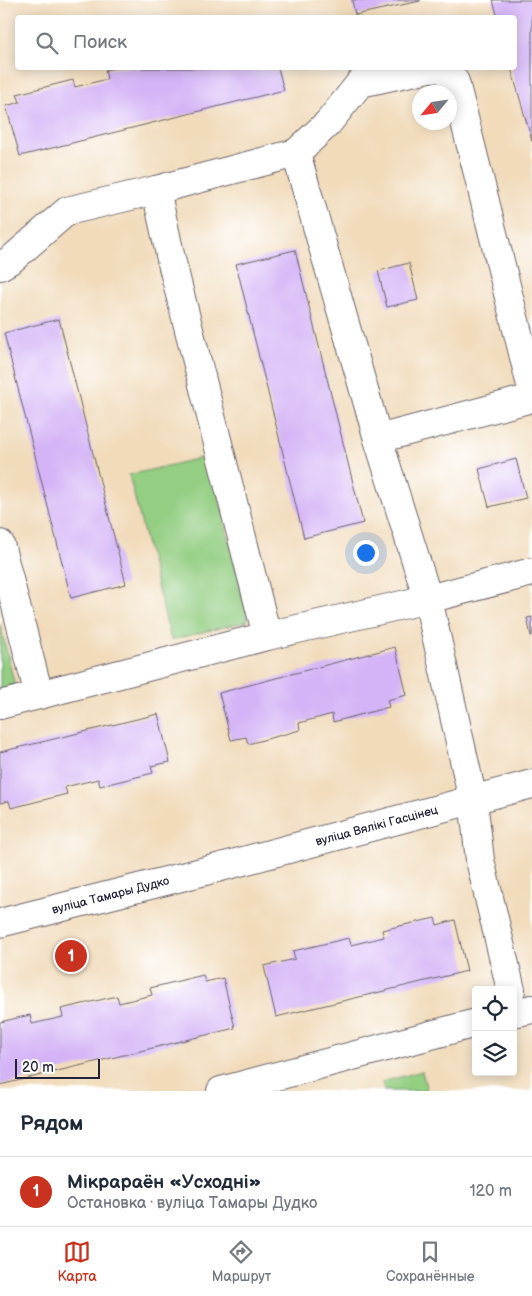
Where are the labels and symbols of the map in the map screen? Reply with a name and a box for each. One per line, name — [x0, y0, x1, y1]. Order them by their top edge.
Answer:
north arrow — [412, 85, 457, 130]
your location — [353, 540, 379, 566]
street label: вуліца Вялікі Гасцінец — [314, 802, 439, 849]
street label: вуліца Тамары Дудко — [50, 873, 171, 918]
pin: 1 — [55, 937, 87, 975]
scale bar — [15, 1056, 100, 1079]

